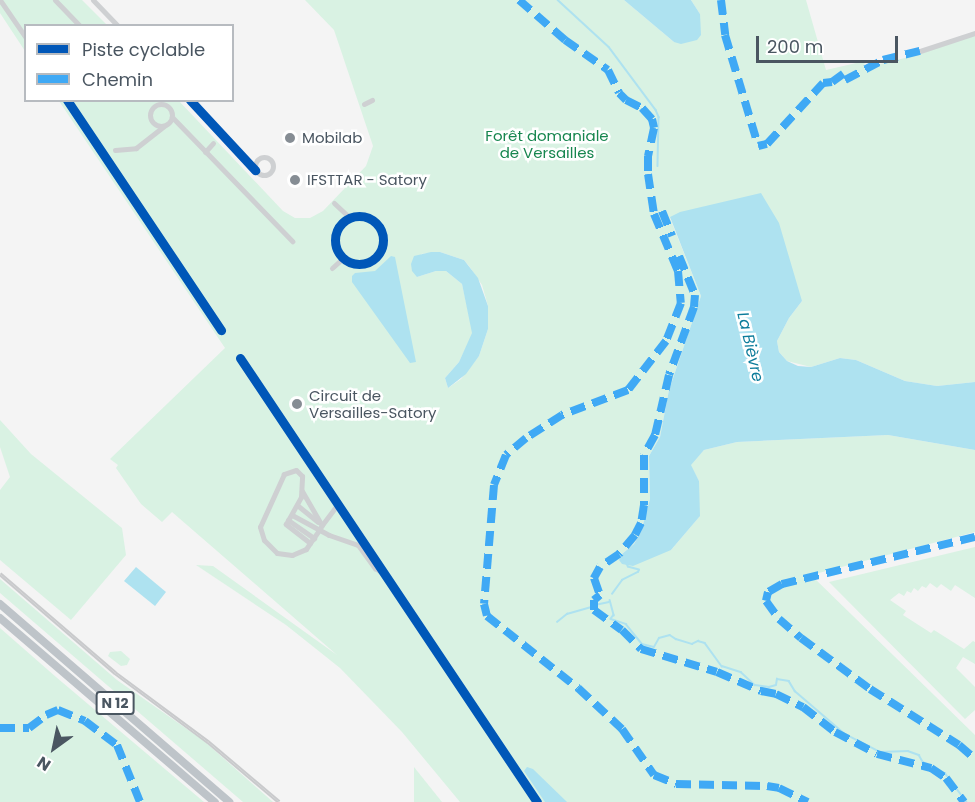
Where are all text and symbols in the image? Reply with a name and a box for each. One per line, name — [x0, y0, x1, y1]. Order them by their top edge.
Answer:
legend — [24, 24, 234, 102]
scale bar — [759, 24, 902, 62]
text: 200 m — [767, 34, 823, 59]
text: Piste cyclable — [82, 37, 205, 62]
text: Chemin — [82, 67, 153, 92]
park label: Forêt domaniale de Versailles — [485, 126, 609, 161]
place label: Mobilab — [302, 129, 362, 147]
marker: Mobilab — [283, 131, 297, 145]
place label: IFSTTAR - Satory — [307, 171, 427, 189]
marker: IFSTTAR - Satory — [288, 173, 302, 187]
water label: La Bièvre — [733, 310, 767, 384]
place label: Circuit de Versailles-Satory — [309, 386, 437, 421]
marker: Circuit de Versailles-Satory — [290, 397, 304, 411]
road number: N 12 — [96, 692, 134, 714]
north arrow — [24, 718, 84, 778]
text: N — [33, 751, 55, 776]

